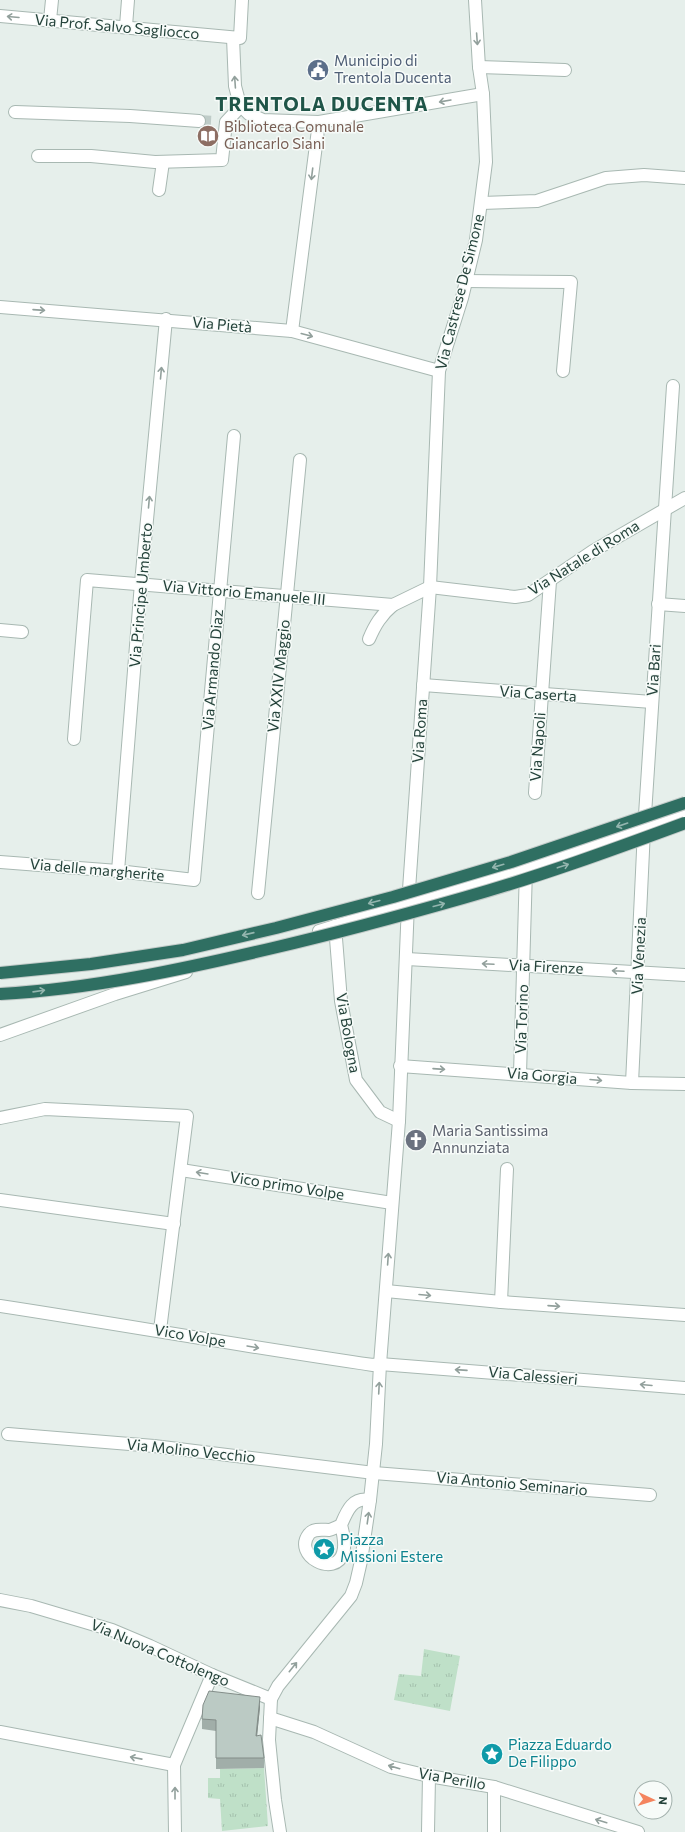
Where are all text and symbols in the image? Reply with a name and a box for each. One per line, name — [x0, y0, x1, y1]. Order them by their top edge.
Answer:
street label: Via Prof. Salvo Sagliocco — [34, 10, 200, 42]
one-way arrow — [7, 13, 20, 20]
one-way arrow — [474, 32, 481, 45]
place label: Municipio di Trentola Ducenta — [334, 51, 451, 86]
public building icon: Municipio di Trentola Ducenta — [305, 57, 331, 83]
one-way arrow — [231, 76, 238, 89]
district label: TRENTOLA DUCENTA — [215, 92, 429, 115]
one-way arrow — [439, 97, 452, 105]
place label: Biblioteca Comunale Giancarlo Siani — [224, 117, 364, 152]
library icon: Biblioteca Comunale Giancarlo Siani — [195, 123, 221, 149]
one-way arrow — [308, 167, 316, 180]
street label: Via Castrese De Simone — [431, 212, 487, 372]
one-way arrow — [32, 306, 45, 313]
street label: Via Pietà — [191, 312, 253, 336]
one-way arrow — [301, 332, 314, 339]
one-way arrow — [157, 367, 165, 380]
one-way arrow — [145, 496, 152, 509]
street label: Via Natale di Roma — [525, 516, 642, 599]
street label: Via Principe Umberto — [125, 522, 155, 668]
street label: Via Vittorio Emanuele III — [162, 576, 326, 608]
street label: Via Armando Diaz — [198, 609, 226, 731]
street label: Via XXIV Maggio — [263, 618, 293, 733]
street label: Via Bari — [642, 643, 664, 697]
street label: Via Caserta — [499, 681, 577, 705]
street label: Via Roma — [408, 698, 430, 764]
street label: Via Napoli — [526, 712, 548, 782]
one-way arrow — [616, 821, 628, 829]
street label: Via delle margherite — [29, 854, 165, 884]
one-way arrow — [557, 861, 569, 869]
one-way arrow — [492, 863, 505, 870]
one-way arrow — [367, 899, 380, 906]
one-way arrow — [432, 901, 445, 908]
street label: Via Venezia — [627, 917, 649, 995]
one-way arrow — [241, 931, 254, 939]
street label: Via Firenze — [508, 955, 584, 977]
one-way arrow — [482, 960, 495, 968]
one-way arrow — [612, 968, 625, 975]
street label: Via Torino — [511, 984, 531, 1054]
one-way arrow — [32, 987, 45, 995]
street label: Via Bologna — [333, 991, 365, 1074]
street label: Via Gorgia — [506, 1063, 578, 1087]
one-way arrow — [432, 1065, 445, 1072]
one-way arrow — [589, 1077, 602, 1084]
place label: Maria Santissima Annunziata — [432, 1121, 548, 1156]
church icon: Maria Santissima Annunziata — [403, 1127, 429, 1153]
street label: Vico primo Volpe — [229, 1167, 346, 1203]
one-way arrow — [196, 1169, 209, 1177]
one-way arrow — [385, 1253, 392, 1266]
one-way arrow — [418, 1291, 431, 1298]
one-way arrow — [547, 1302, 560, 1309]
street label: Vico Volpe — [153, 1320, 227, 1350]
one-way arrow — [246, 1343, 259, 1351]
street label: Via Calessieri — [487, 1362, 579, 1388]
one-way arrow — [455, 1367, 468, 1374]
one-way arrow — [375, 1382, 383, 1395]
one-way arrow — [640, 1382, 653, 1389]
street label: Via Molino Vecchio — [126, 1434, 257, 1466]
street label: Via Antonio Seminario — [436, 1467, 589, 1499]
one-way arrow — [364, 1512, 372, 1525]
place label: Piazza Missioni Estere — [340, 1530, 443, 1565]
place icon: Piazza Missioni Estere — [311, 1536, 337, 1562]
street label: Via Nuova Cottolengo — [88, 1615, 233, 1689]
one-way arrow — [289, 1662, 297, 1673]
place label: Piazza Eduardo De Filippo — [508, 1735, 612, 1770]
place icon: Piazza Eduardo De Filippo — [479, 1741, 505, 1767]
one-way arrow — [130, 1754, 143, 1762]
one-way arrow — [388, 1763, 401, 1770]
street label: Via Perillo — [417, 1763, 487, 1793]
north arrow — [633, 1780, 673, 1820]
one-way arrow — [171, 1787, 179, 1800]
text: N — [657, 1796, 670, 1805]
one-way arrow — [595, 1817, 608, 1824]

